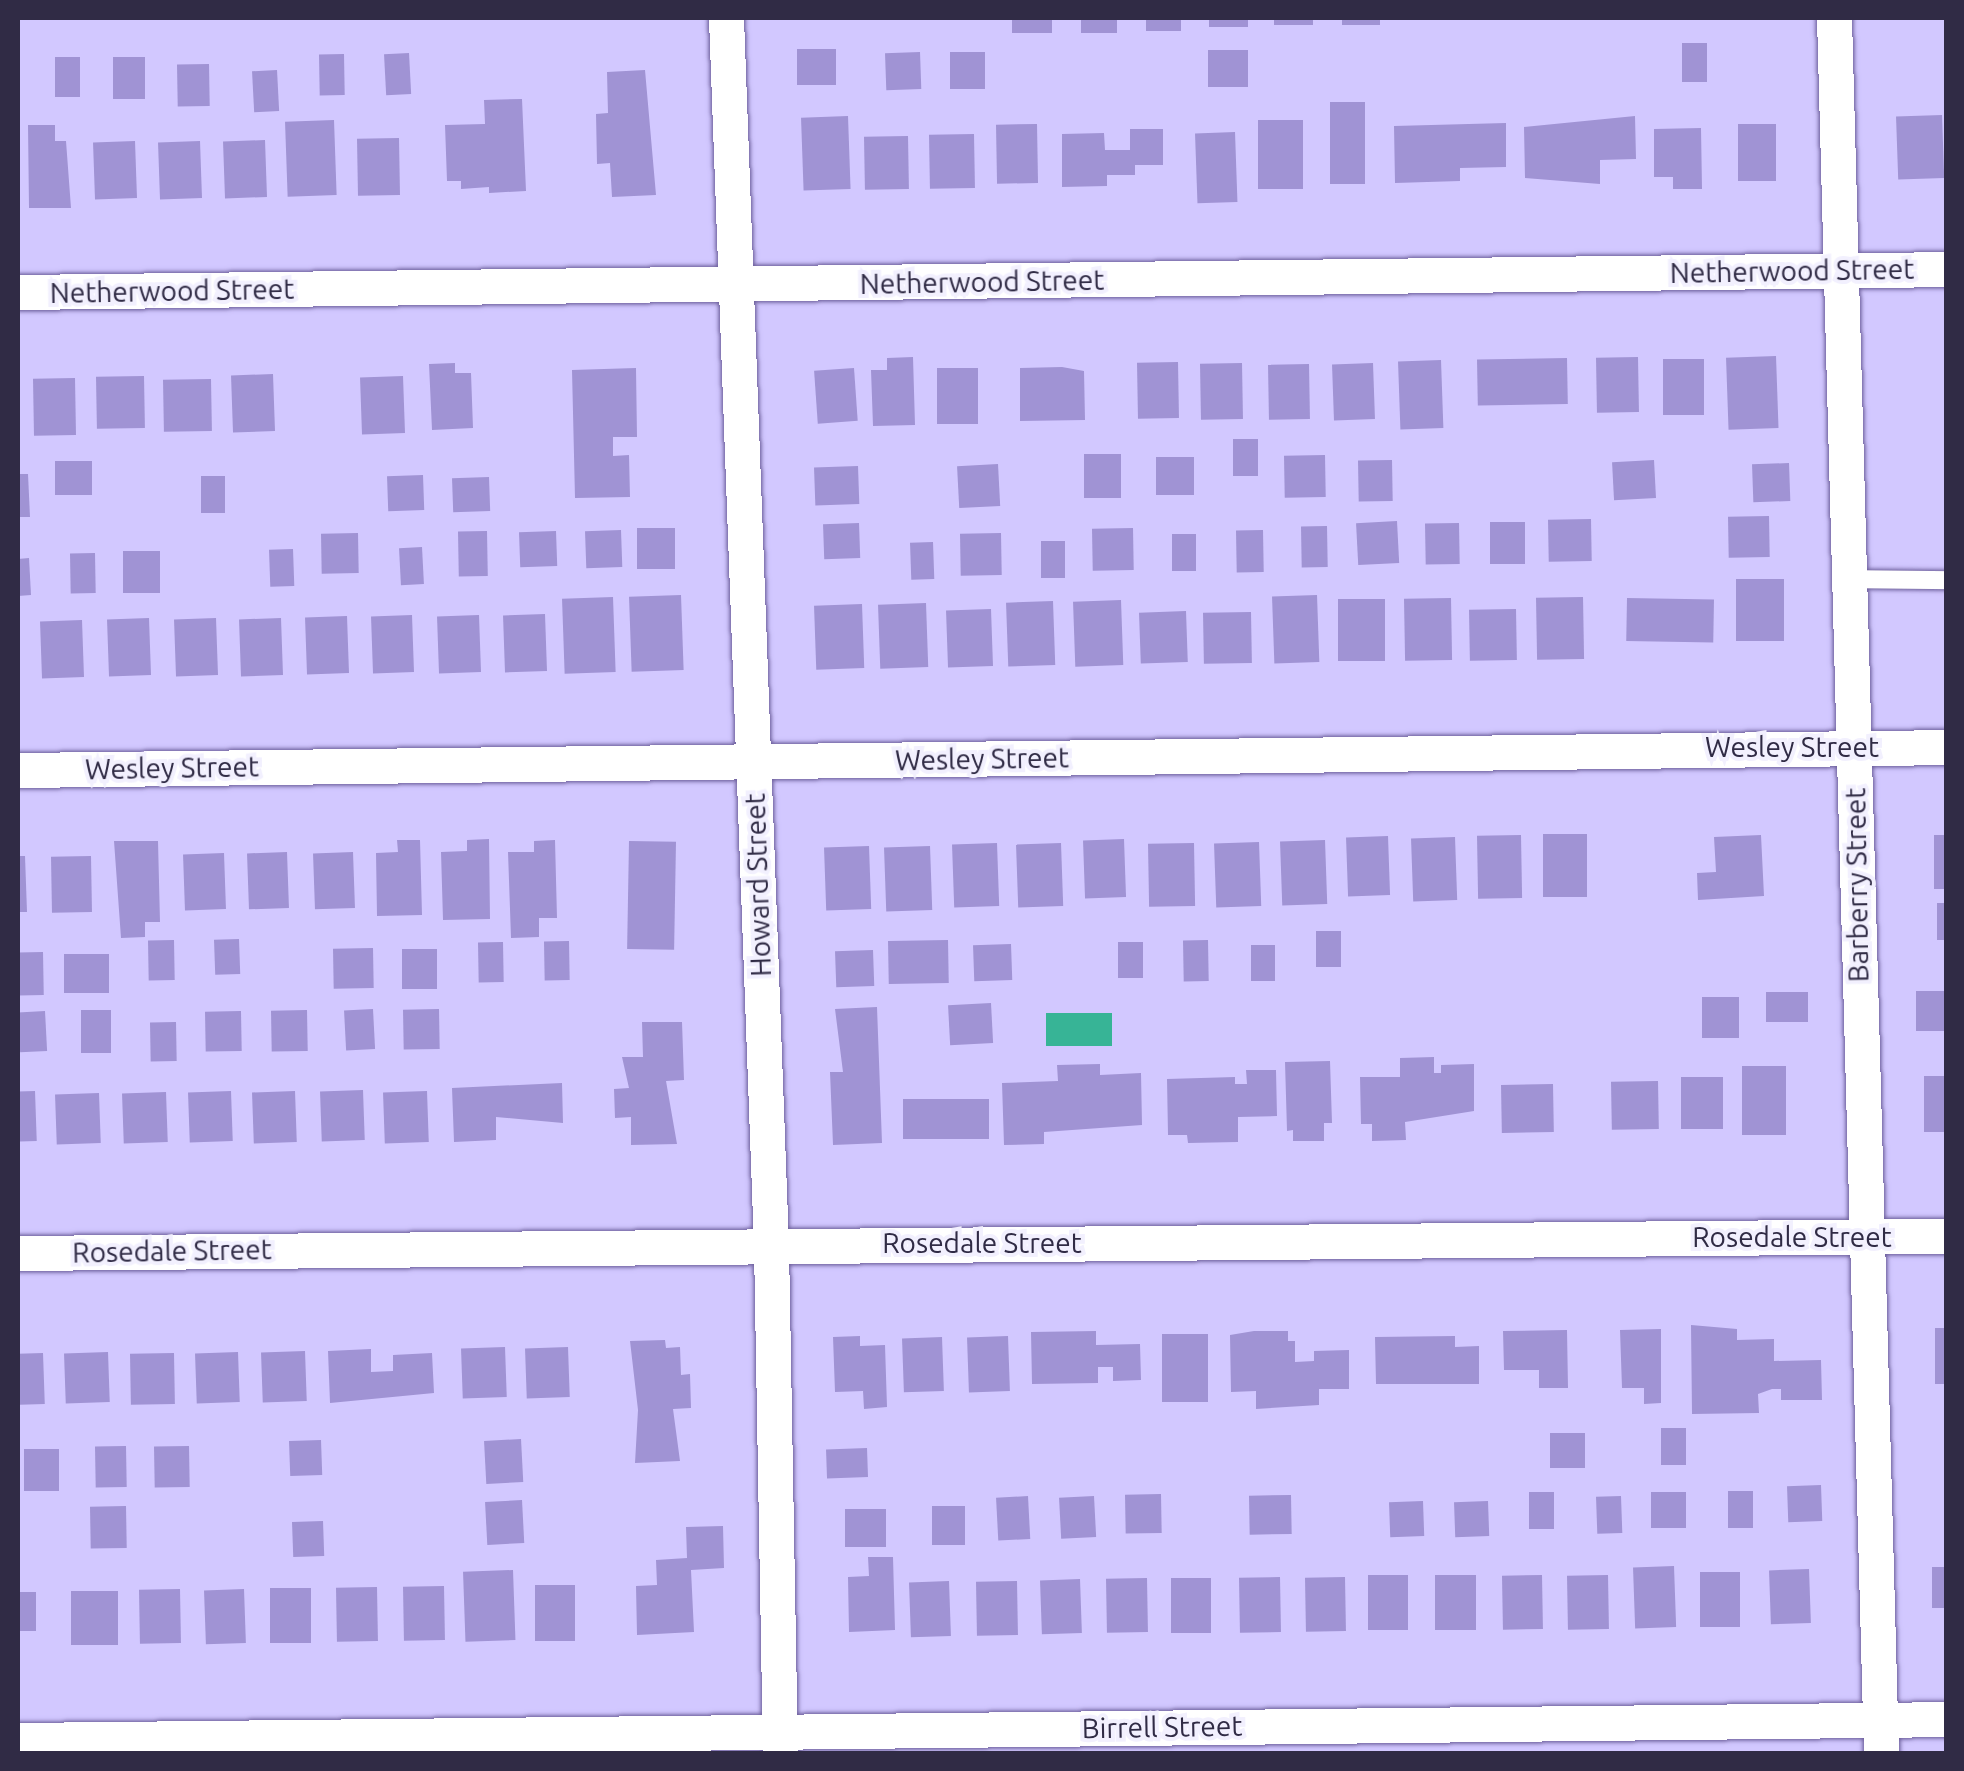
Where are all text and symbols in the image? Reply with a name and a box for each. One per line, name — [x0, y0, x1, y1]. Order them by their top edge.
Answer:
street label: Netherwood Street — [1669, 252, 1915, 290]
street label: Netherwood Street — [859, 263, 1105, 301]
street label: Netherwood Street — [49, 272, 295, 310]
street label: Wesley Street — [1705, 730, 1879, 764]
street label: Wesley Street — [895, 741, 1069, 777]
street label: Wesley Street — [85, 750, 259, 786]
street label: Barberry Street — [1839, 787, 1875, 983]
street label: Howard Street — [738, 793, 778, 977]
street label: Rosedale Street — [1692, 1220, 1892, 1254]
street label: Rosedale Street — [882, 1226, 1082, 1260]
street label: Rosedale Street — [72, 1232, 272, 1270]
street label: Birrell Street — [1081, 1709, 1243, 1745]

